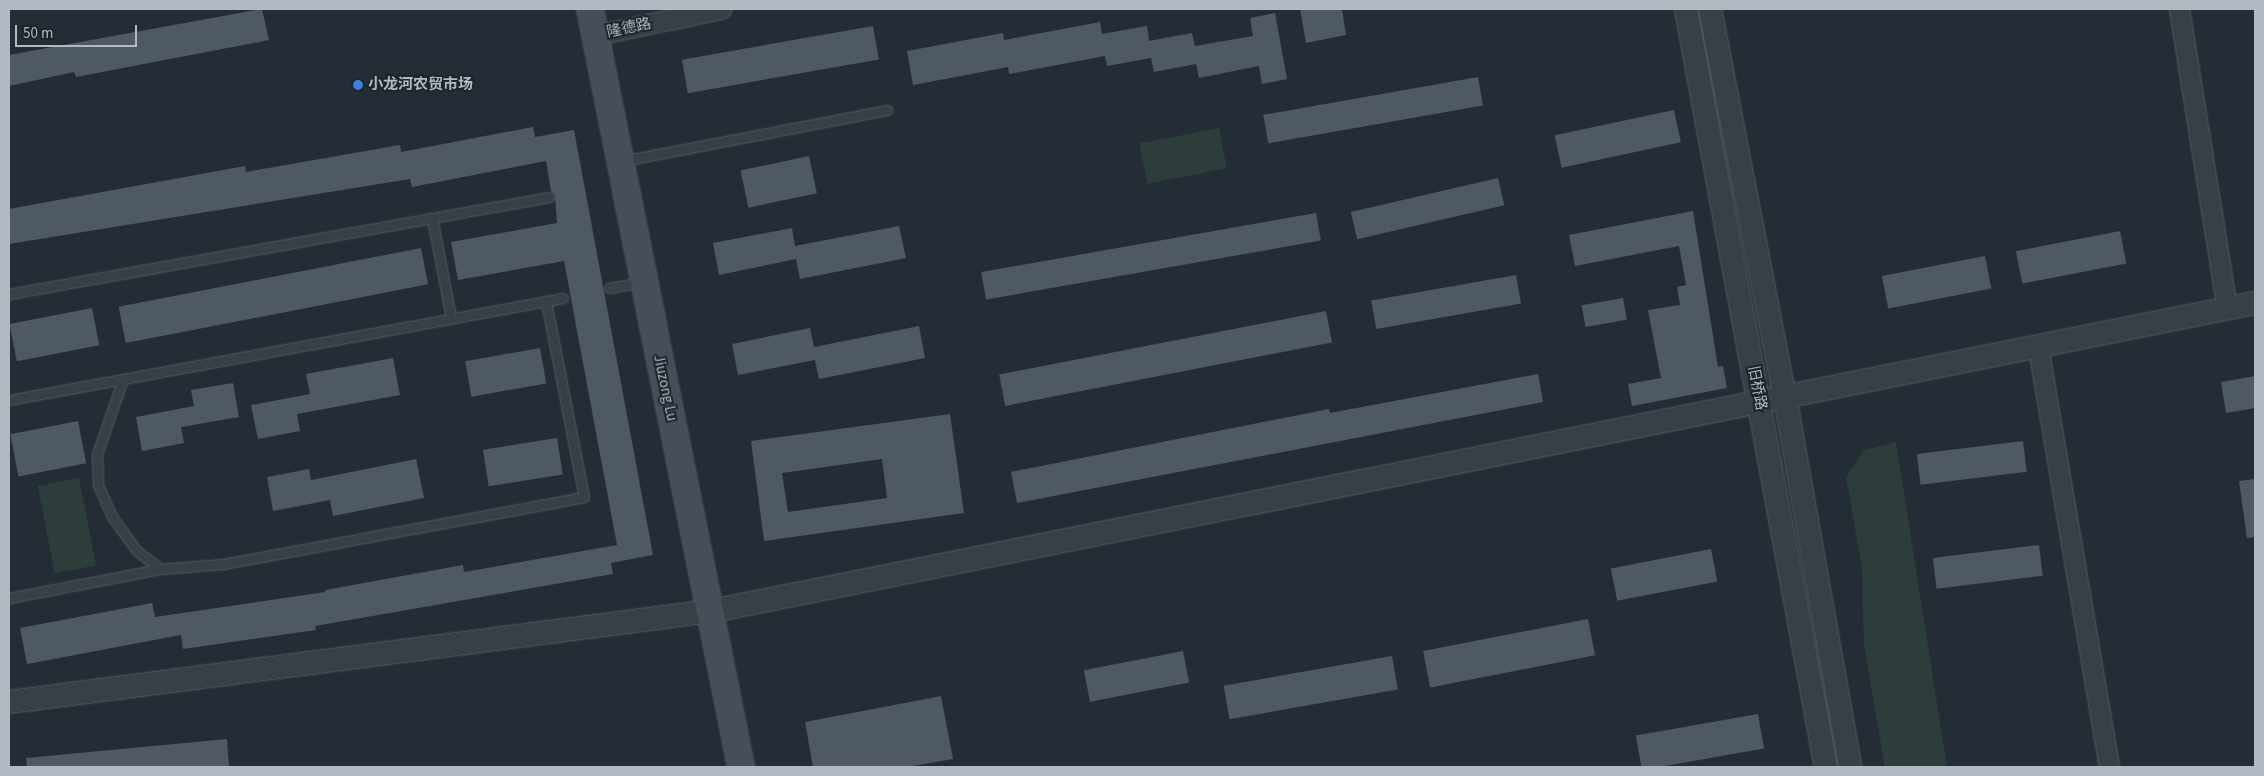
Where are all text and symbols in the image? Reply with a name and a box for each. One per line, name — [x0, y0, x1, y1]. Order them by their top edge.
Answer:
scale bar — [18, 15, 140, 47]
street label: 隆德路 — [605, 15, 653, 41]
text: 50 m — [23, 23, 53, 44]
place label: 小龙河农贸市场 — [368, 76, 473, 94]
marker: 小龙河农贸市场 — [352, 79, 364, 91]
street label: Jiuzong Lu — [649, 353, 681, 423]
street label: 旧桥路 — [1744, 364, 1770, 412]

